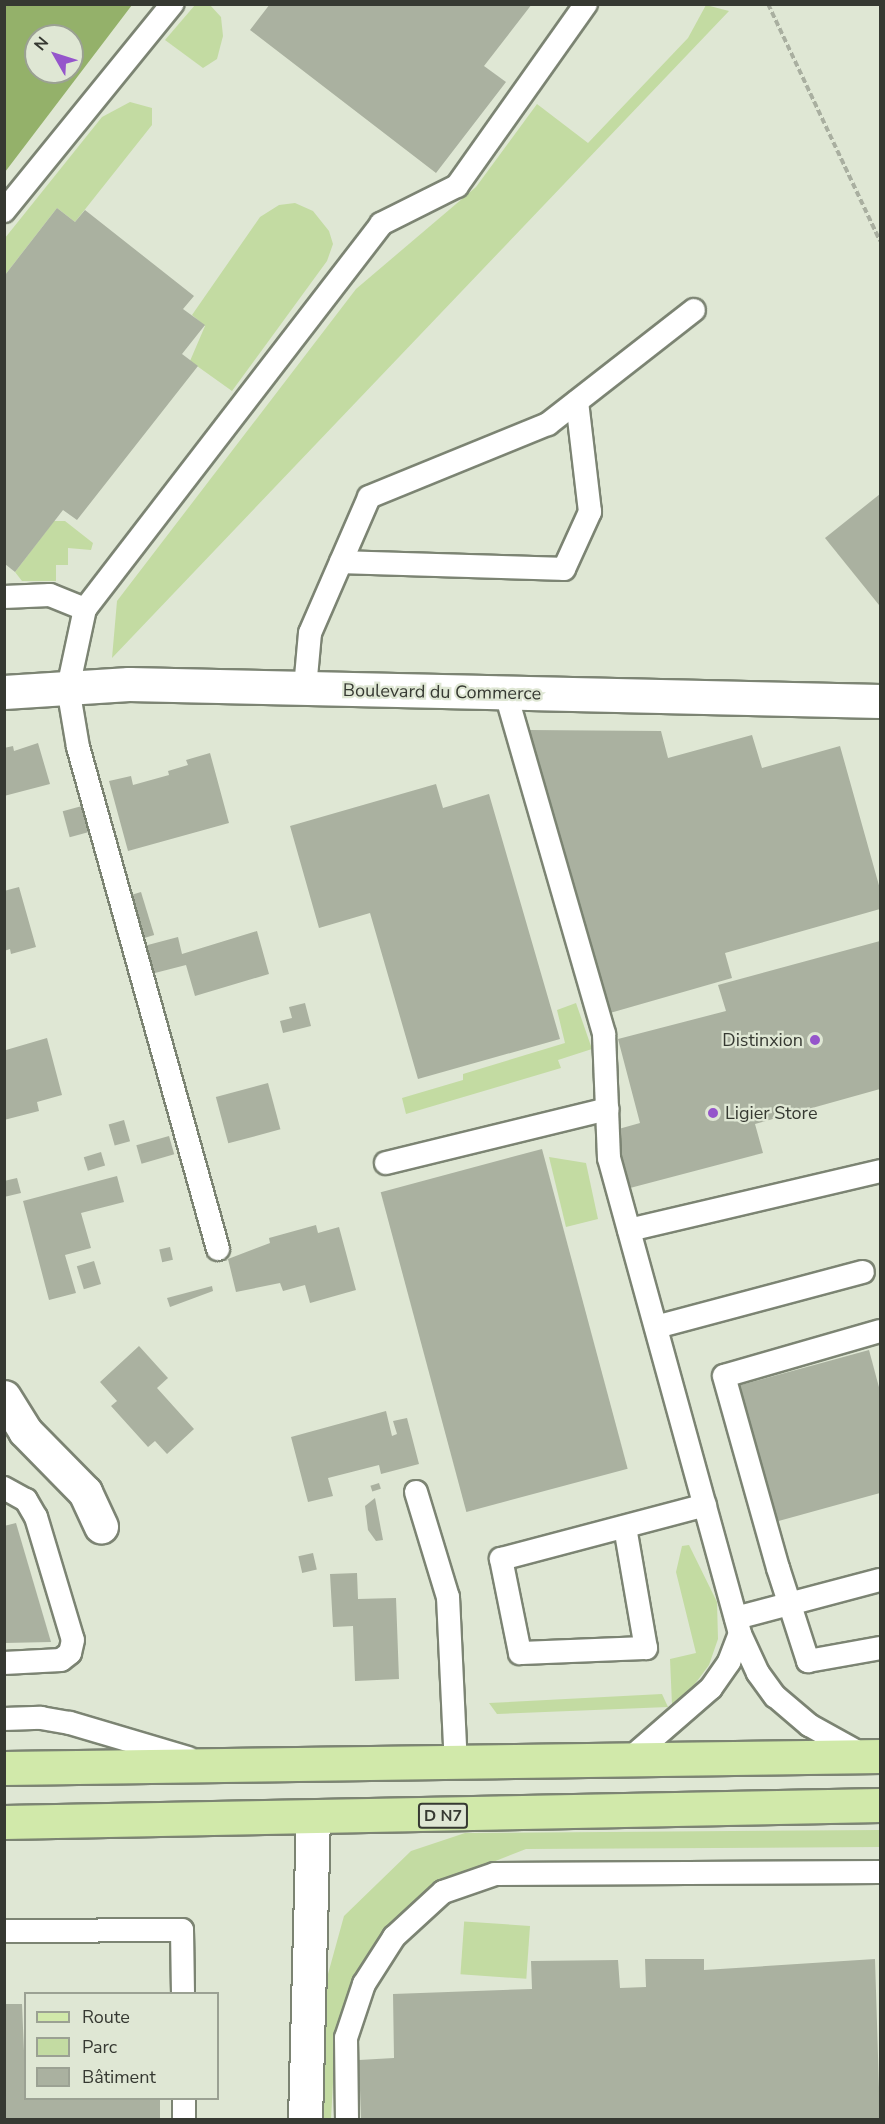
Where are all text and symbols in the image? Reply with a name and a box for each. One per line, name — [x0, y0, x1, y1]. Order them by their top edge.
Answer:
north arrow — [24, 24, 84, 84]
text: N — [29, 32, 54, 56]
street label: Boulevard du Commerce — [343, 679, 541, 705]
place label: Distinxion — [722, 1029, 803, 1051]
marker: Distinxion — [808, 1033, 822, 1047]
place label: Ligier Store — [725, 1102, 817, 1124]
marker: Ligier Store — [706, 1106, 720, 1120]
road number: D N7 — [418, 1803, 468, 1829]
legend — [24, 1992, 219, 2100]
text: Route — [82, 2005, 130, 2029]
text: Parc — [82, 2035, 117, 2059]
text: Bâtiment — [82, 2065, 156, 2089]

